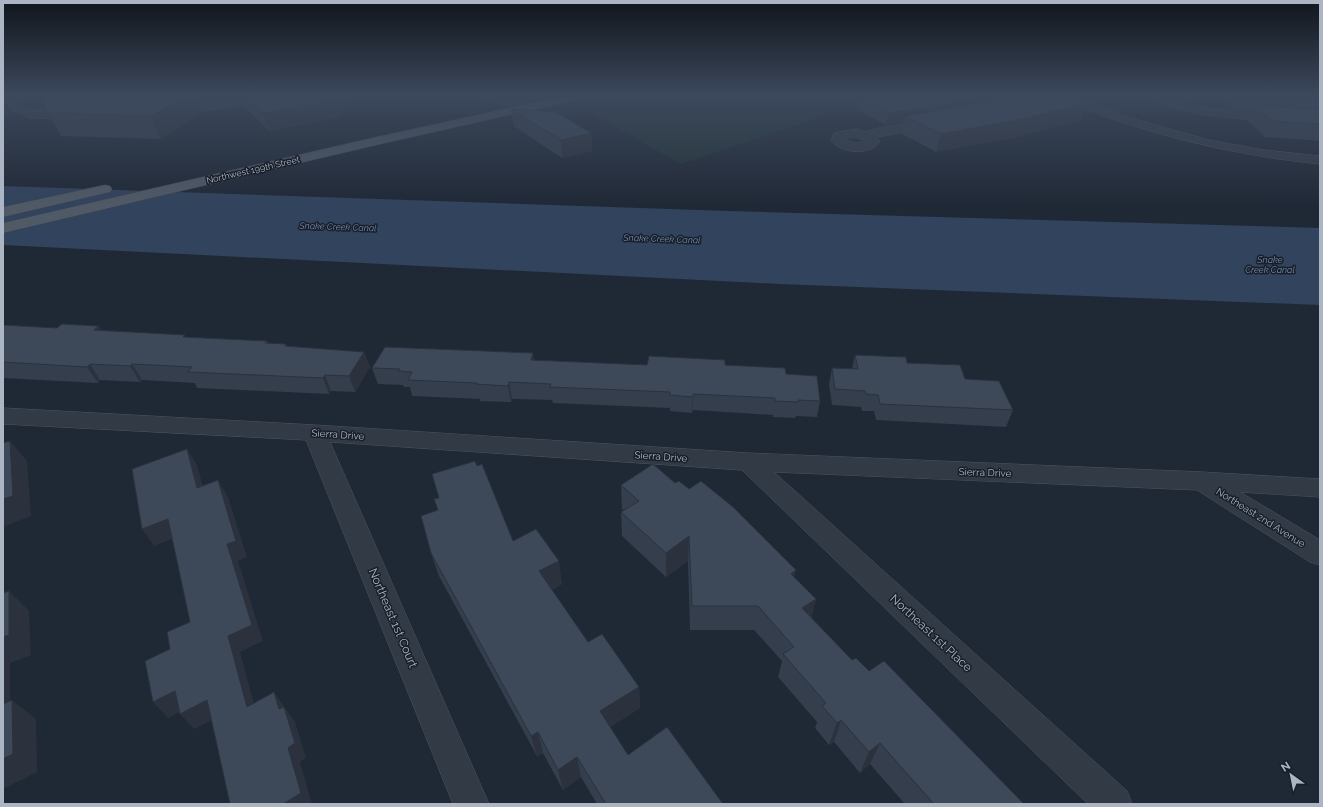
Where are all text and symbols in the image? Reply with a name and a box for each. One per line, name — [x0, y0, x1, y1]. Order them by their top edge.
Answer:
street label: Northwest 199th Street — [205, 154, 301, 186]
water label: Snake Creek Canal — [298, 221, 377, 233]
water label: Snake Creek Canal — [622, 233, 701, 245]
water label: Snake Creek Canal — [1245, 255, 1295, 275]
street label: Sierra Drive — [311, 427, 365, 442]
street label: Sierra Drive — [634, 449, 688, 464]
street label: Sierra Drive — [958, 466, 1012, 479]
street label: Northeast 2nd Avenue — [1214, 485, 1307, 549]
street label: Northeast 1st Court — [366, 566, 420, 670]
street label: Northeast 1st Place — [887, 591, 975, 675]
north arrow — [1271, 755, 1311, 795]
text: N — [1279, 759, 1293, 775]

